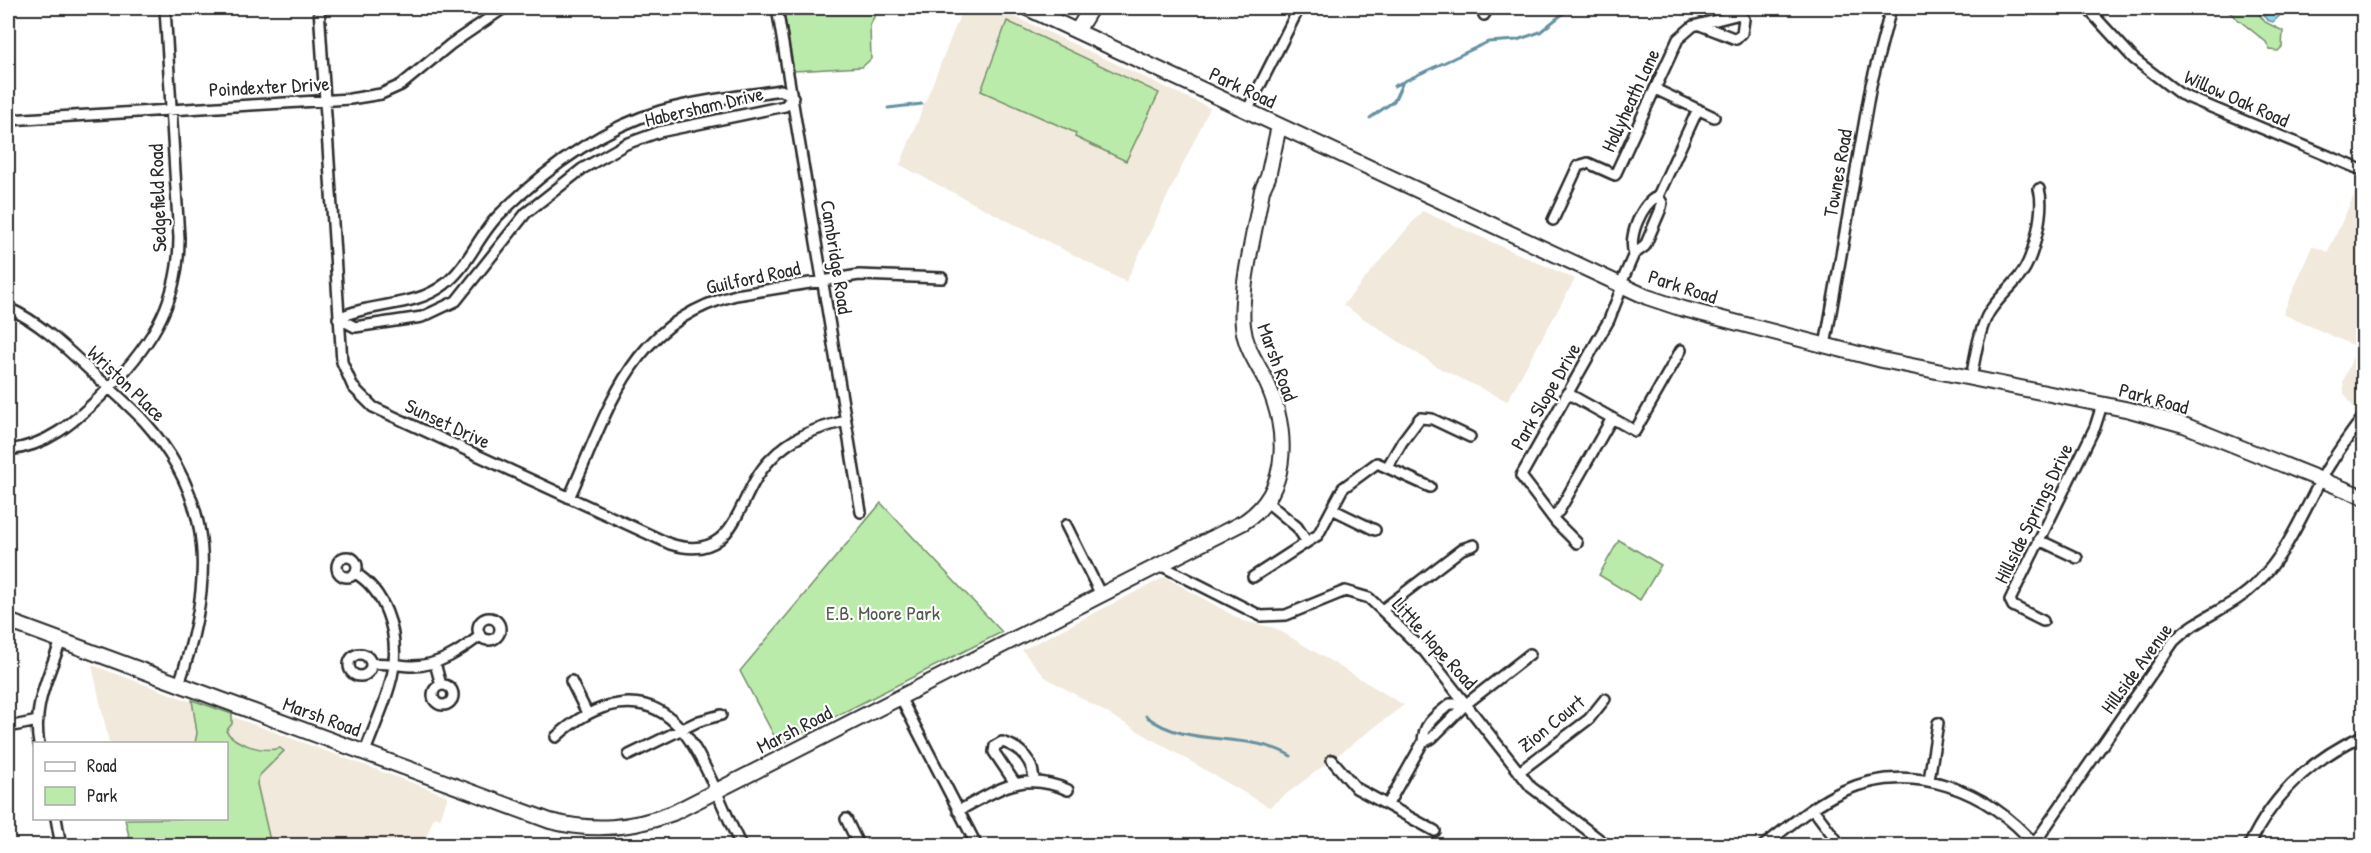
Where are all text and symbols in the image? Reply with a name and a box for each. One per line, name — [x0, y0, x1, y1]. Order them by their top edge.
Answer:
street label: Hollyheath Lane — [1594, 44, 1666, 156]
street label: Park Road — [1205, 60, 1281, 114]
street label: Willow Oak Road — [2180, 63, 2294, 133]
street label: Poindexter Drive — [208, 69, 330, 103]
street label: Habersham Drive — [642, 79, 766, 133]
street label: Townes Road — [1816, 127, 1858, 219]
street label: Sedgefield Road — [142, 143, 172, 253]
street label: Cambridge Road — [815, 198, 859, 316]
street label: Guilford Road — [703, 254, 803, 300]
street label: Park Road — [1645, 262, 1721, 310]
street label: Marsh Road — [1251, 319, 1305, 405]
street label: Park Slope Drive — [1503, 338, 1587, 454]
street label: Wriston Place — [82, 339, 172, 427]
street label: Park Road — [2116, 376, 2192, 420]
street label: Sunset Drive — [401, 392, 495, 454]
street label: Hillside Springs Drive — [1987, 438, 2079, 588]
street label: Little Hope Road — [1387, 591, 1484, 695]
park label: E.B. Moore Park — [826, 599, 940, 626]
street label: Hillside Avenue — [2094, 617, 2178, 719]
street label: Zion Court — [1512, 687, 1591, 758]
street label: Marsh Road — [279, 689, 365, 743]
street label: Marsh Road — [752, 699, 836, 759]
legend — [33, 742, 228, 820]
text: Road — [87, 753, 117, 778]
text: Park — [87, 783, 118, 808]

